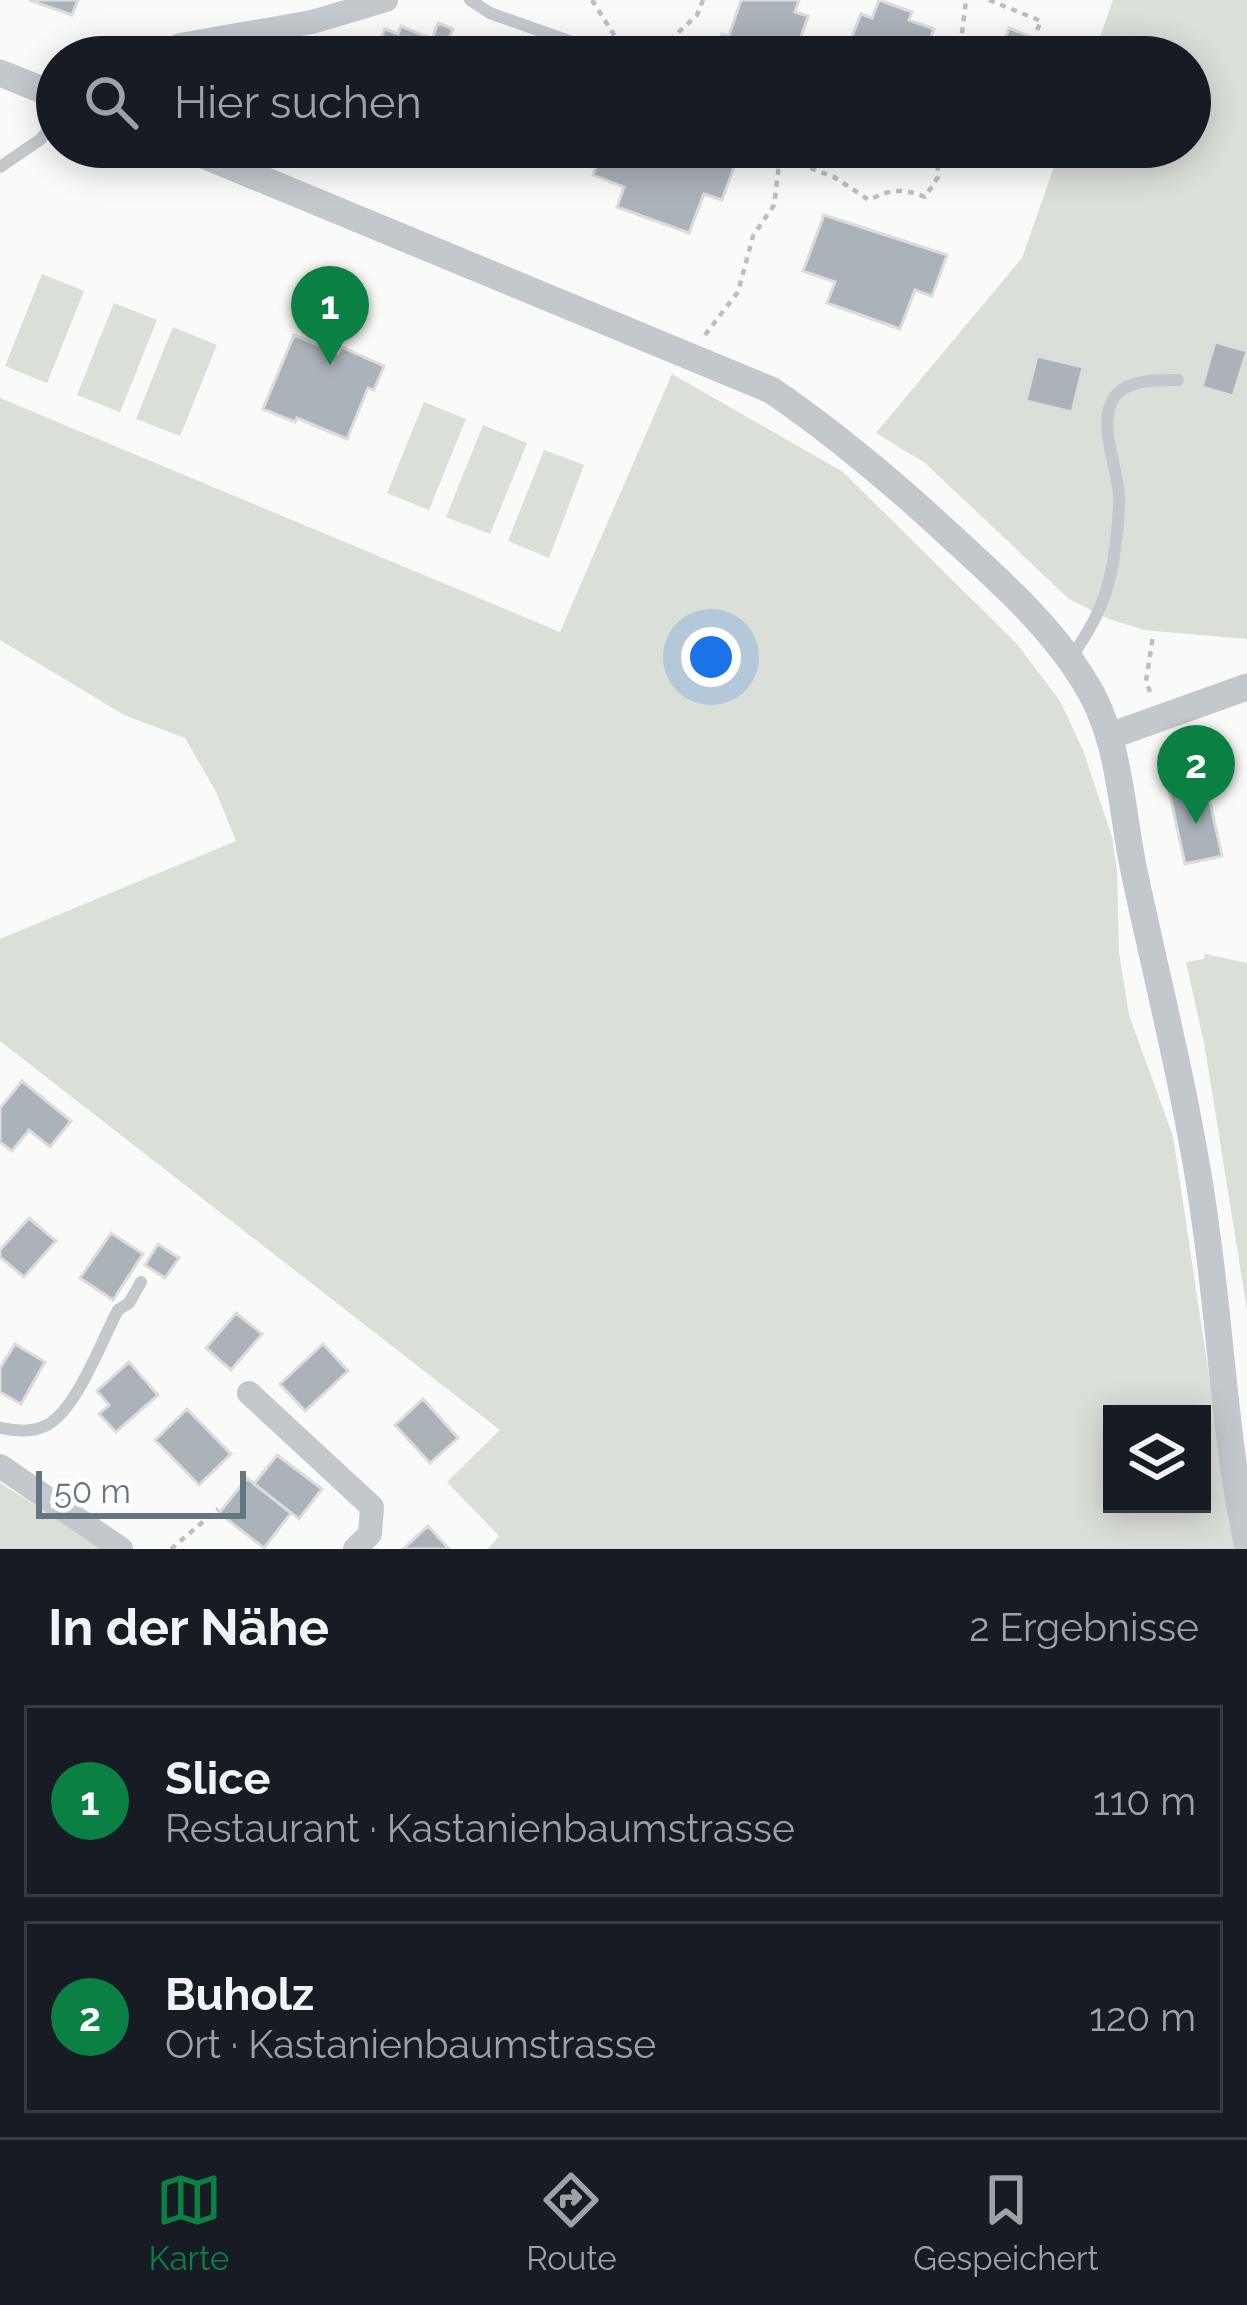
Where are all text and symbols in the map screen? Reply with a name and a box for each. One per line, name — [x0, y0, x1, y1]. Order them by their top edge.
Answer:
search box — [36, 36, 1211, 168]
icon: search — [78, 69, 144, 135]
text: Hier suchen — [174, 76, 422, 129]
pin: 1 — [291, 266, 369, 365]
your location — [681, 627, 741, 687]
pin: 2 — [1157, 725, 1235, 824]
map controls — [1103, 1405, 1211, 1513]
button: layers — [1103, 1405, 1211, 1513]
scale bar — [36, 1465, 246, 1518]
text: 50 m — [54, 1472, 131, 1511]
text: In der Nähe — [48, 1597, 329, 1657]
text: 2 Ergebnisse — [969, 1604, 1199, 1650]
text: Slice — [165, 1752, 270, 1805]
text: 1 — [80, 1778, 100, 1824]
text: 110 m — [1093, 1778, 1196, 1824]
text: Restaurant · Kastanienbaumstrasse — [165, 1805, 795, 1851]
text: Buholz — [165, 1968, 314, 2021]
text: 2 — [79, 1994, 101, 2040]
text: 120 m — [1089, 1994, 1196, 2040]
text: Ort · Kastanienbaumstrasse — [165, 2021, 656, 2067]
tab: Karte — [148, 2167, 229, 2278]
tab: Route — [526, 2167, 617, 2278]
tab: Gespeichert — [913, 2167, 1099, 2278]

